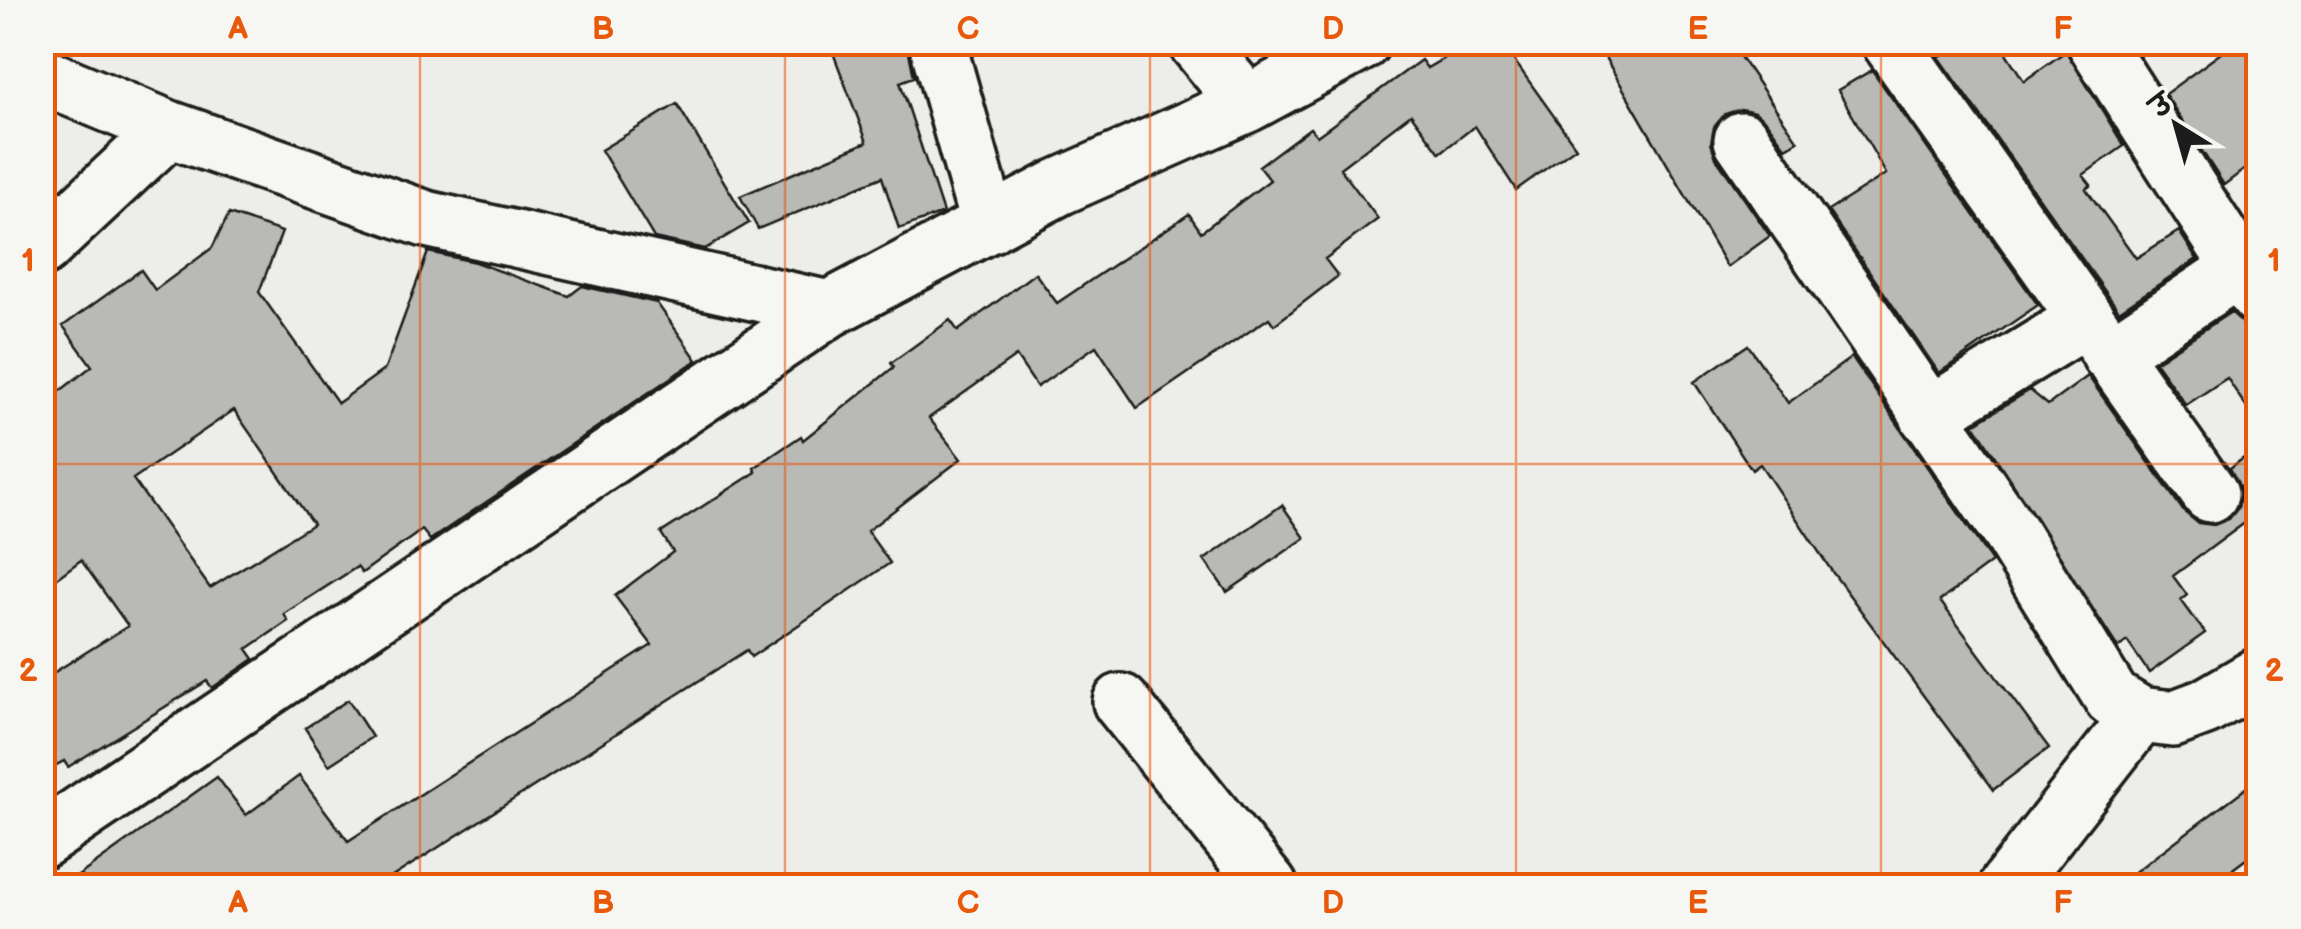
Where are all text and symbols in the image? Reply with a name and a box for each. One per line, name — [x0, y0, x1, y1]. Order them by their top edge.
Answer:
text: A — [227, 10, 248, 49]
text: B — [592, 10, 614, 49]
text: C — [957, 10, 979, 49]
text: D — [1322, 10, 1344, 49]
text: E — [1688, 10, 1708, 49]
text: F — [2053, 10, 2073, 49]
north arrow — [2126, 75, 2226, 175]
text: उ — [2142, 86, 2181, 127]
text: 1 — [21, 242, 35, 281]
text: 1 — [2267, 242, 2281, 281]
text: 2 — [18, 652, 38, 691]
text: 2 — [2264, 652, 2284, 691]
text: A — [227, 884, 248, 923]
text: B — [592, 884, 614, 923]
text: C — [957, 884, 979, 923]
text: D — [1322, 884, 1344, 923]
text: E — [1688, 884, 1708, 923]
text: F — [2053, 884, 2073, 923]

